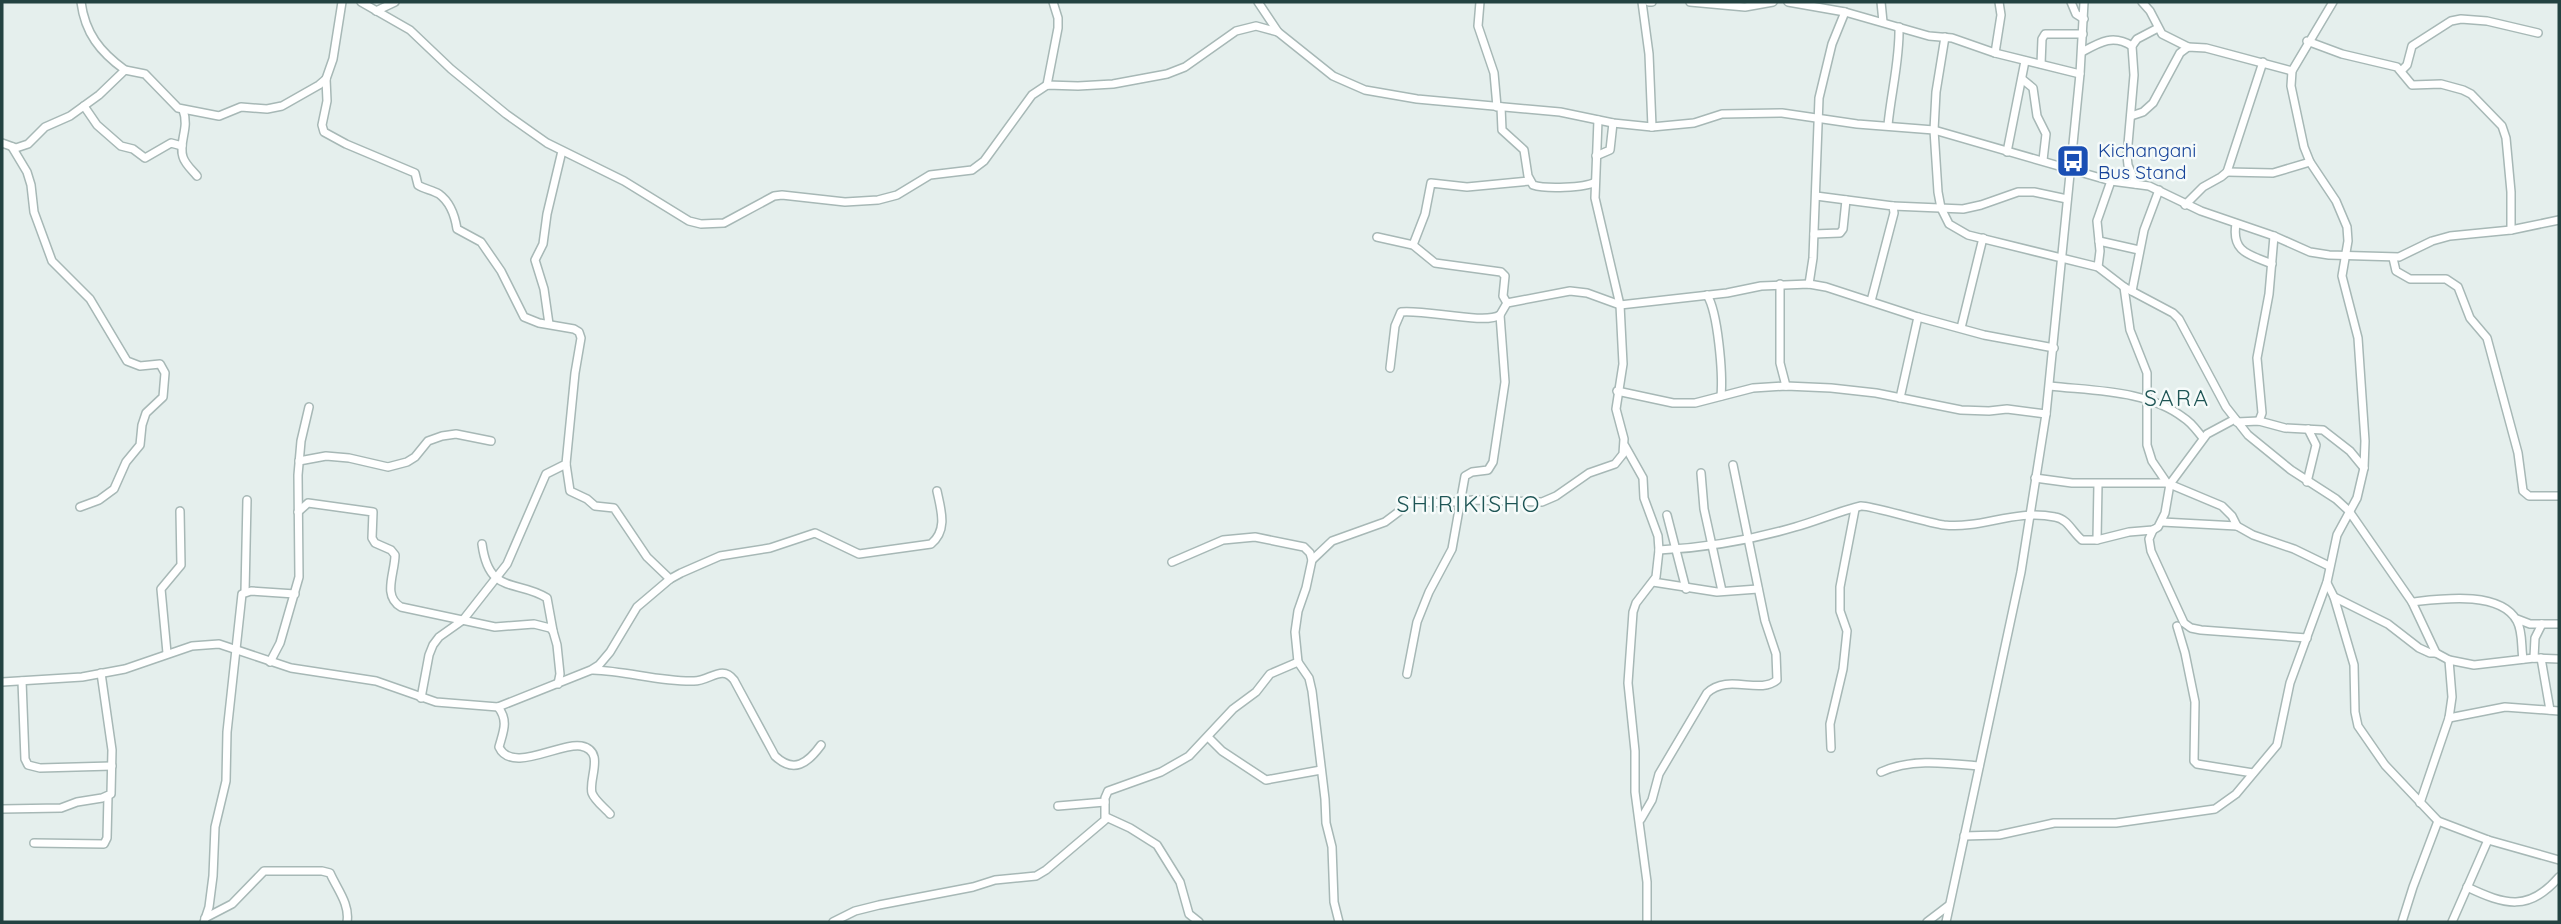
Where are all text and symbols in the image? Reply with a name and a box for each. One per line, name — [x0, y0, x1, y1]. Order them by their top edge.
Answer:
place label: Kichangani Bus Stand — [2098, 138, 2196, 184]
bus stop icon: Kichangani Bus Stand — [2054, 142, 2092, 180]
district label: SARA — [2144, 383, 2210, 412]
district label: SHIRIKISHO — [1397, 489, 1541, 518]

